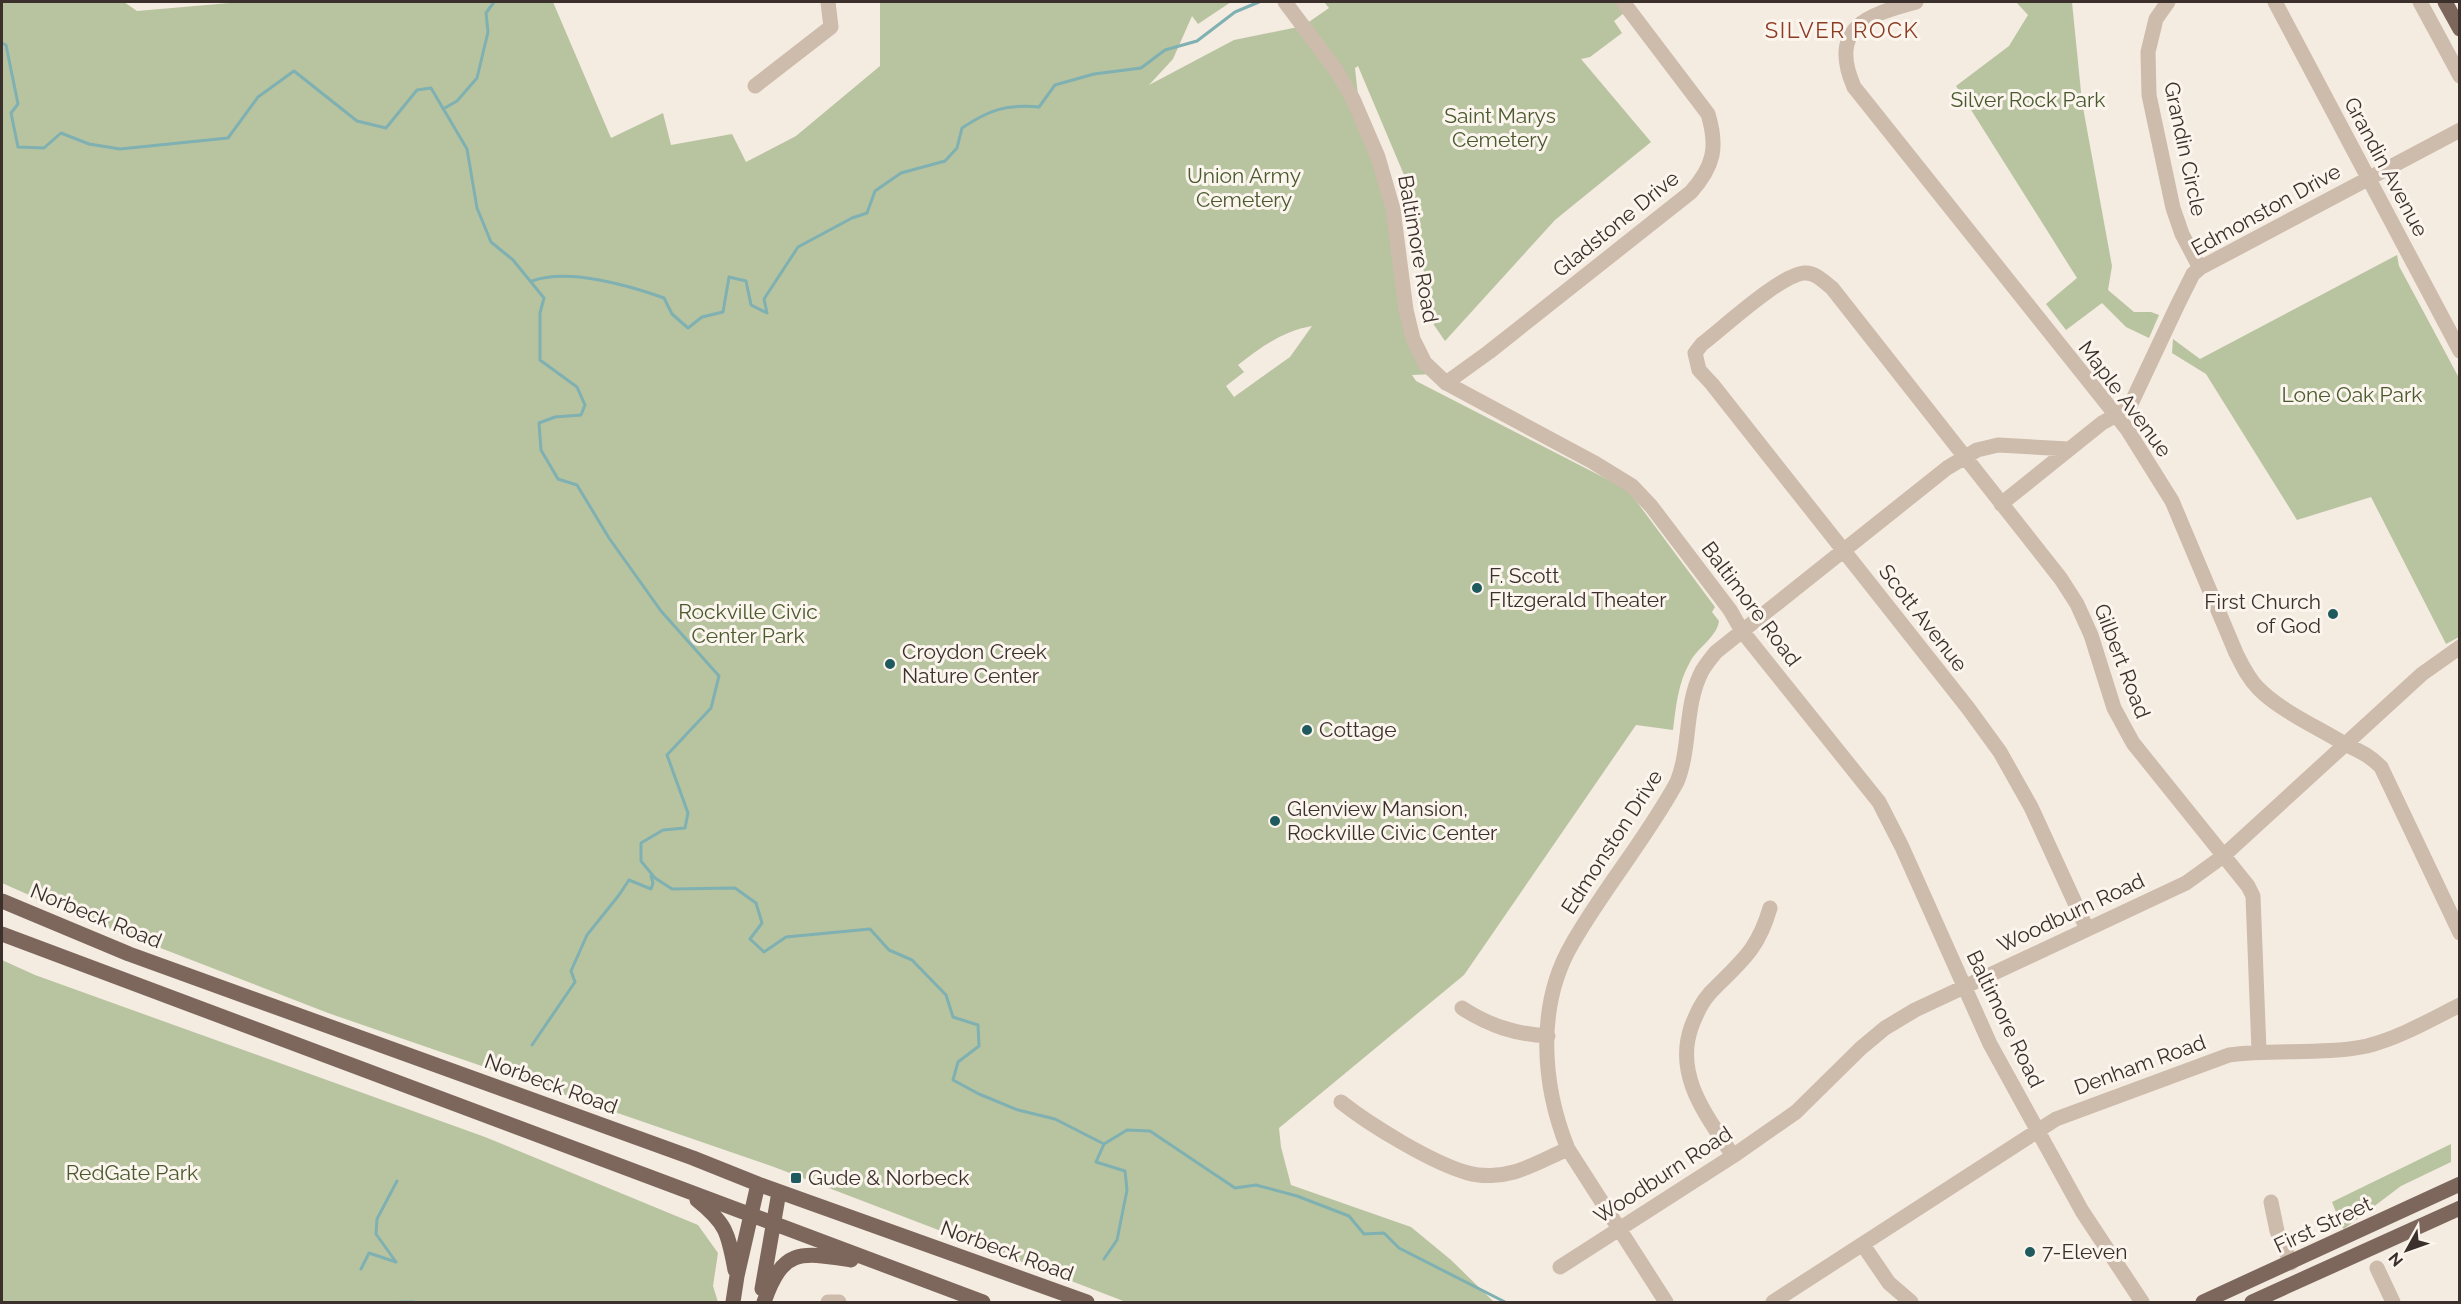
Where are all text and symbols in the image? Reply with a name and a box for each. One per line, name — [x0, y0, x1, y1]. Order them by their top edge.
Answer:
district label: SILVER ROCK — [1765, 17, 1919, 43]
street label: Grandin Circle — [2159, 79, 2212, 218]
park label: Silver Rock Park — [1951, 87, 2105, 112]
street label: Grandin Avenue — [2339, 93, 2434, 241]
park label: Saint Marys Cemetery — [1444, 103, 1556, 152]
street label: Edmonston Drive — [2187, 158, 2345, 261]
park label: Union Army Cemetery — [1187, 163, 1301, 212]
street label: Gladstone Drive — [1548, 165, 1684, 282]
street label: Baltimore Road — [1393, 173, 1444, 325]
street label: Maple Avenue — [2074, 336, 2177, 462]
park label: Lone Oak Park — [2282, 382, 2422, 407]
street label: Baltimore Road — [1696, 536, 1806, 671]
street label: Scott Avenue — [1874, 559, 1973, 676]
place label: F. Scott FItzgerald Theater — [1489, 563, 1667, 612]
marker: F. Scott FItzgerald Theater — [1470, 581, 1484, 595]
place label: First Church of God — [2204, 589, 2321, 638]
park label: Rockville Civic Center Park — [678, 599, 818, 648]
street label: Gilbert Road — [2089, 600, 2156, 722]
marker: First Church of God — [2326, 607, 2340, 621]
place label: Croydon Creek Nature Center — [902, 639, 1047, 688]
marker: Croydon Creek Nature Center — [883, 657, 897, 671]
place label: Cottage — [1319, 717, 1397, 742]
marker: Cottage — [1300, 723, 1314, 737]
street label: Edmonston Drive — [1556, 765, 1667, 918]
place label: Glenview Mansion, Rockville Civic Center — [1287, 796, 1498, 845]
marker: Glenview Mansion, Rockville Civic Center — [1268, 814, 1282, 828]
street label: Woodburn Road — [1993, 868, 2148, 958]
street label: Norbeck Road — [27, 878, 166, 953]
street label: Baltimore Road — [1961, 946, 2049, 1092]
street label: Denham Road — [2071, 1029, 2209, 1100]
street label: Norbeck Road — [481, 1048, 621, 1119]
street label: Woodburn Road — [1589, 1121, 1736, 1228]
park label: RedGate Park — [66, 1160, 198, 1185]
place label: Gude & Norbeck — [808, 1165, 969, 1190]
marker: Gude & Norbeck — [789, 1171, 803, 1185]
street label: First Street — [2270, 1191, 2376, 1258]
street label: Norbeck Road — [937, 1215, 1077, 1286]
north arrow — [2377, 1220, 2437, 1280]
place label: 7-Eleven — [2042, 1239, 2127, 1264]
marker: 7-Eleven — [2023, 1245, 2037, 1259]
text: N — [2385, 1249, 2407, 1270]

